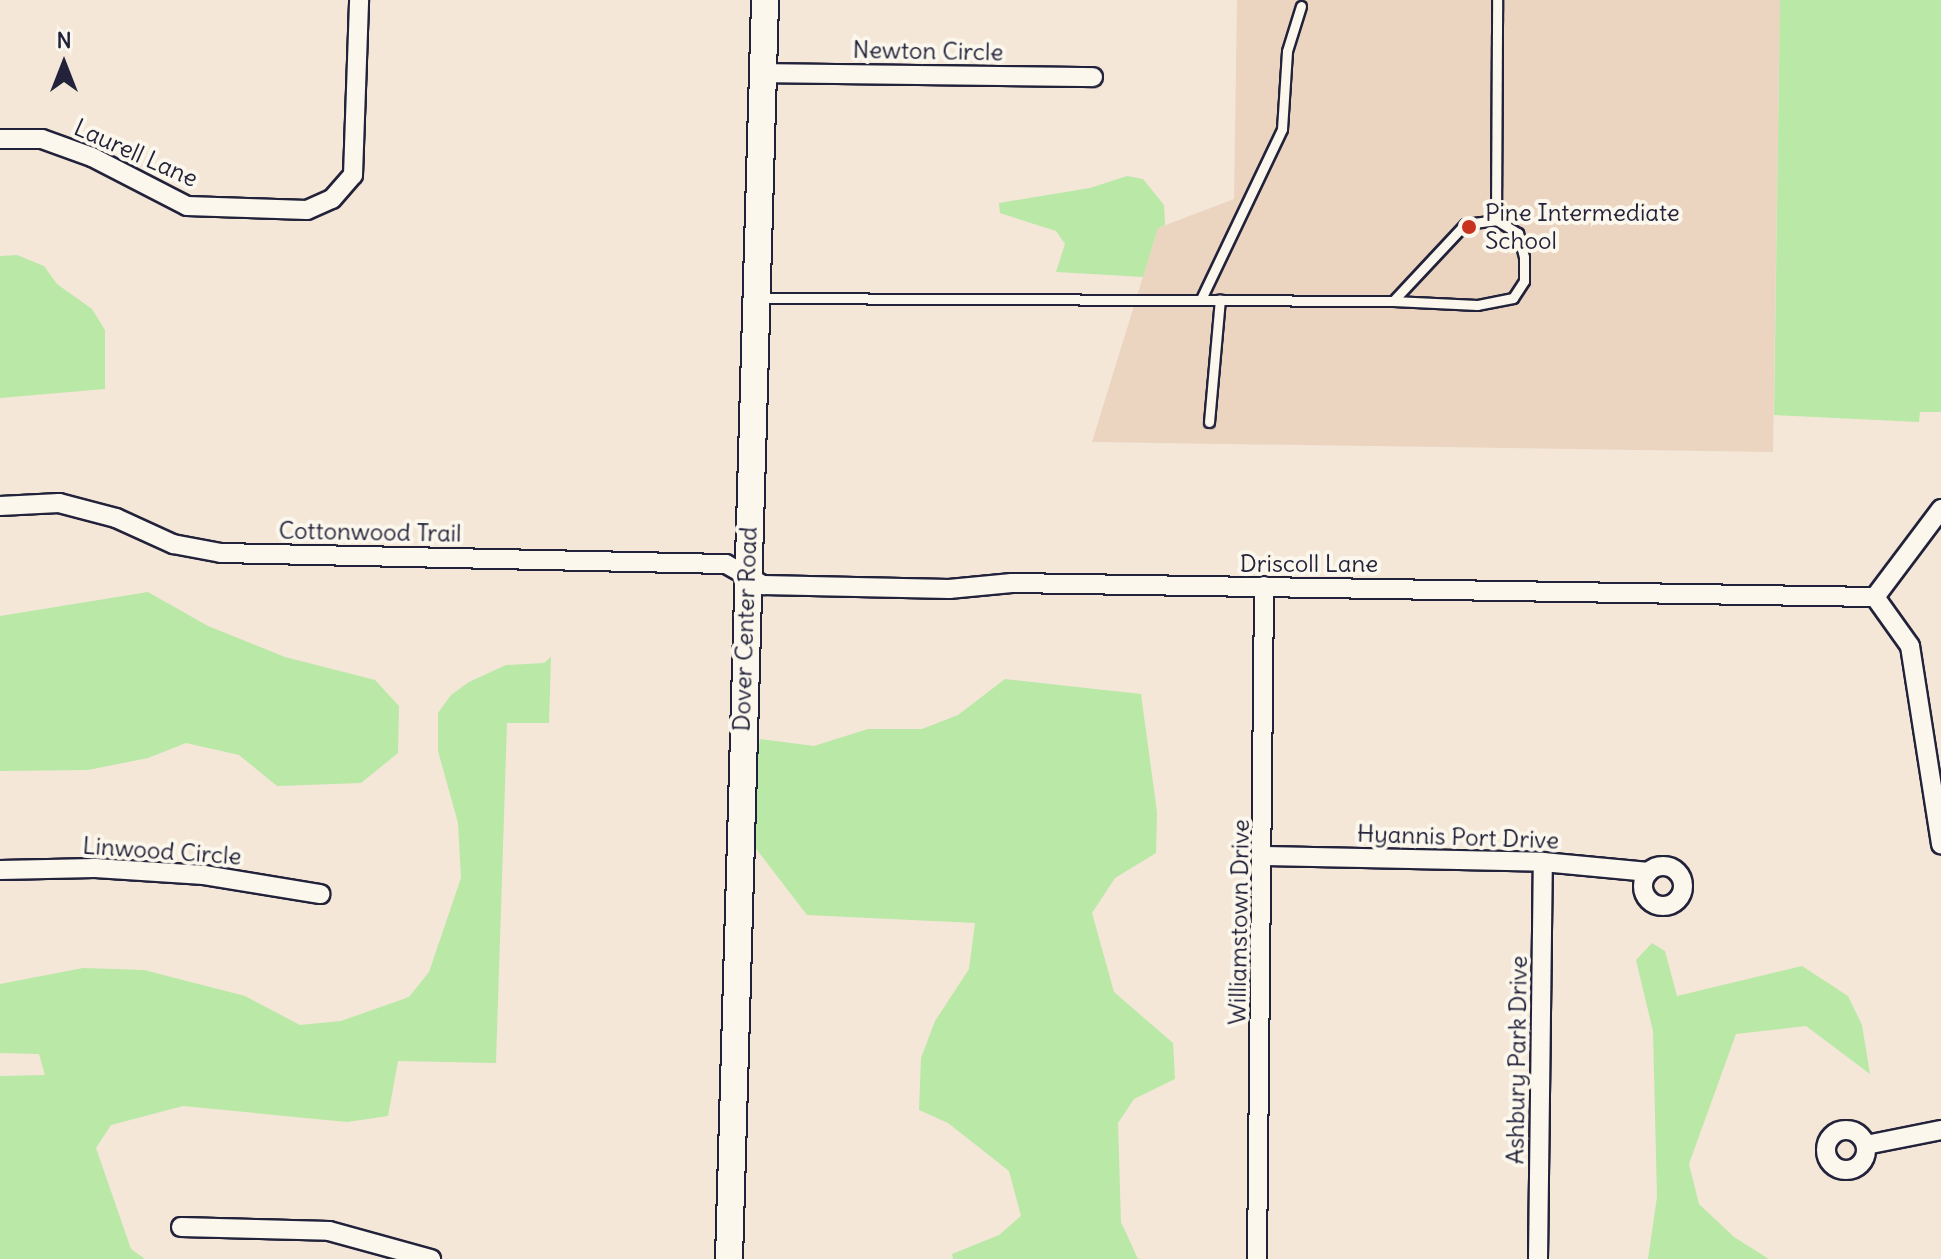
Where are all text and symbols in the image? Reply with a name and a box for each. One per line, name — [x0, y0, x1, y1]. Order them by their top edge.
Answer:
north arrow — [24, 24, 104, 104]
text: N — [56, 26, 72, 54]
street label: Newton Circle — [852, 35, 1004, 67]
street label: Laurell Lane — [70, 113, 202, 193]
place label: Pine Intermediate School — [1485, 199, 1680, 255]
marker: Pine Intermediate School — [1460, 218, 1478, 236]
street label: Cottonwood Trail — [278, 516, 462, 548]
street label: Dover Center Road — [727, 526, 763, 732]
street label: Driscoll Lane — [1240, 550, 1378, 578]
street label: Williamstown Drive — [1223, 819, 1255, 1025]
street label: Hyannis Port Drive — [1356, 819, 1560, 855]
street label: Linwood Circle — [82, 831, 242, 871]
street label: Ashbury Park Drive — [1501, 955, 1533, 1165]

